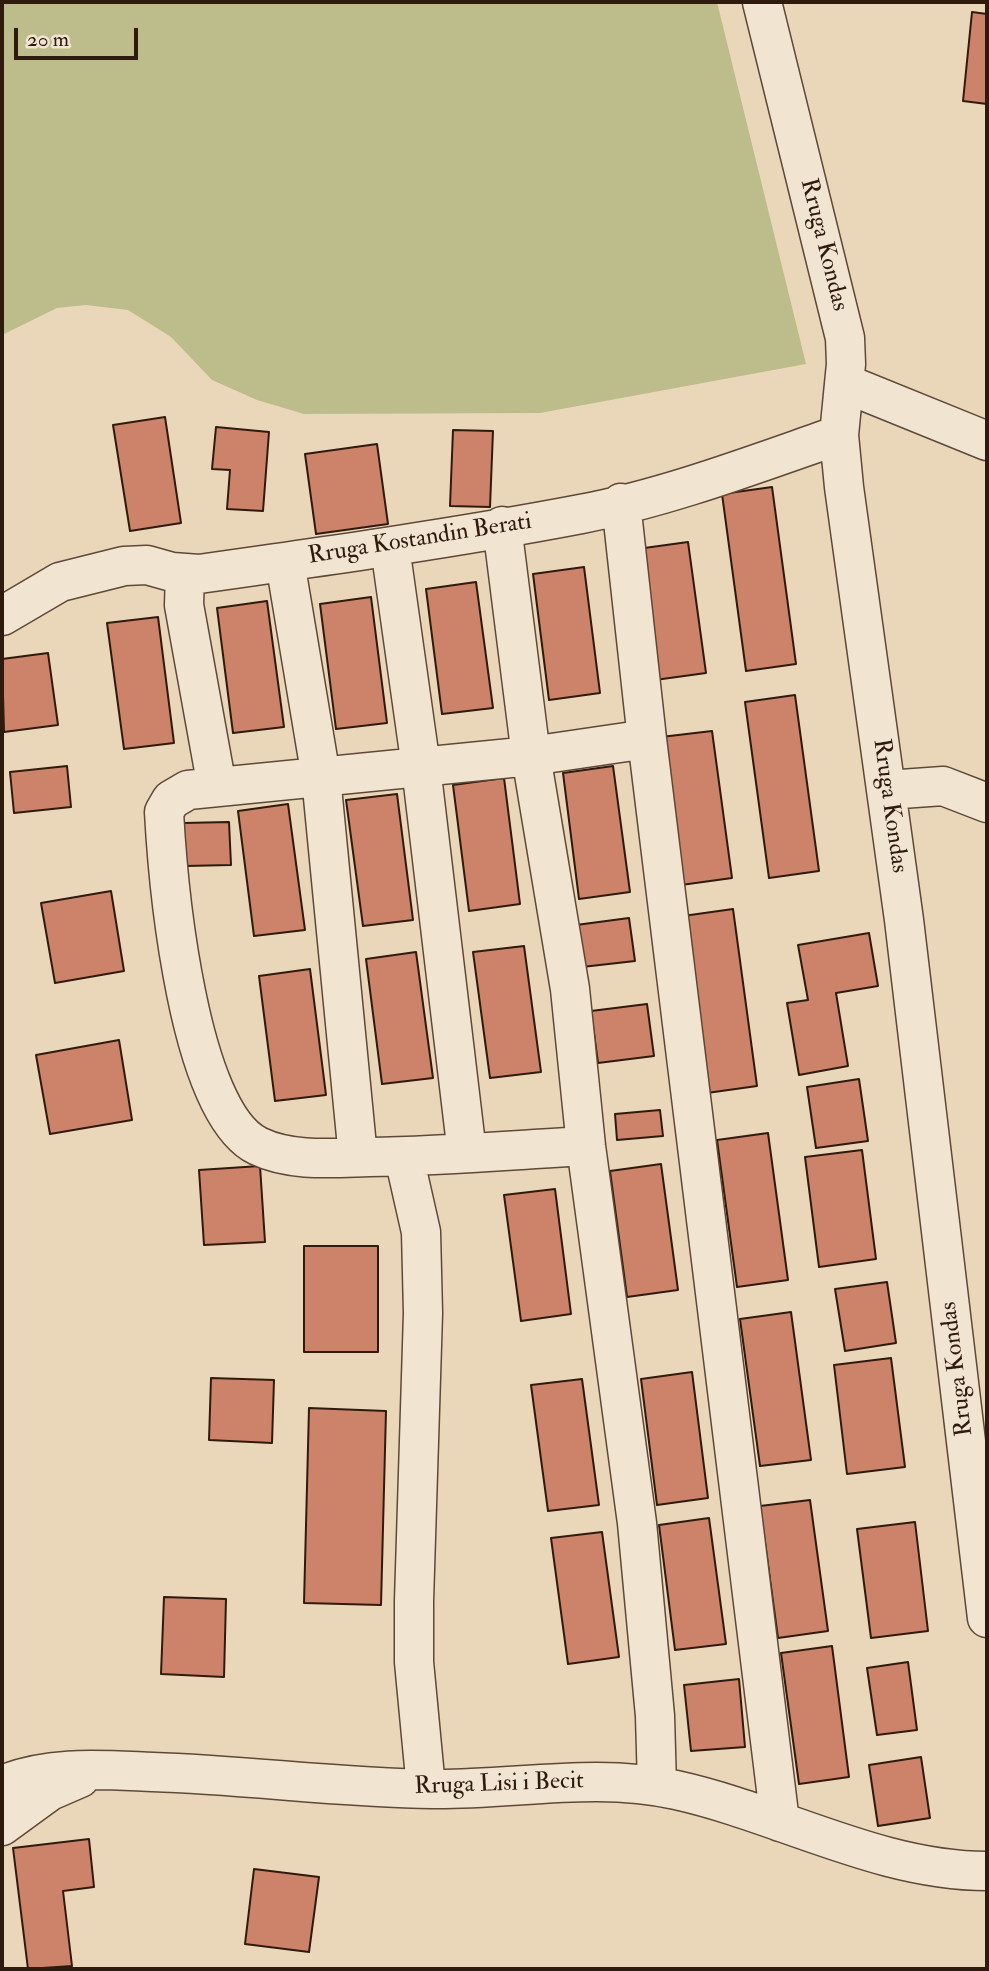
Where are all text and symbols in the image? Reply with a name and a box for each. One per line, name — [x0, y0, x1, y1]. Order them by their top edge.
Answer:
scale bar — [18, 14, 142, 58]
text: 20 m — [27, 26, 69, 53]
street label: Rruga Kondas — [793, 176, 853, 314]
street label: Rruga Kostandin Berati — [306, 508, 534, 572]
street label: Rruga Kondas — [865, 737, 913, 875]
street label: Rruga Kondas — [935, 1300, 981, 1438]
street label: Rruga Lisi i Becit — [414, 1768, 584, 1802]

